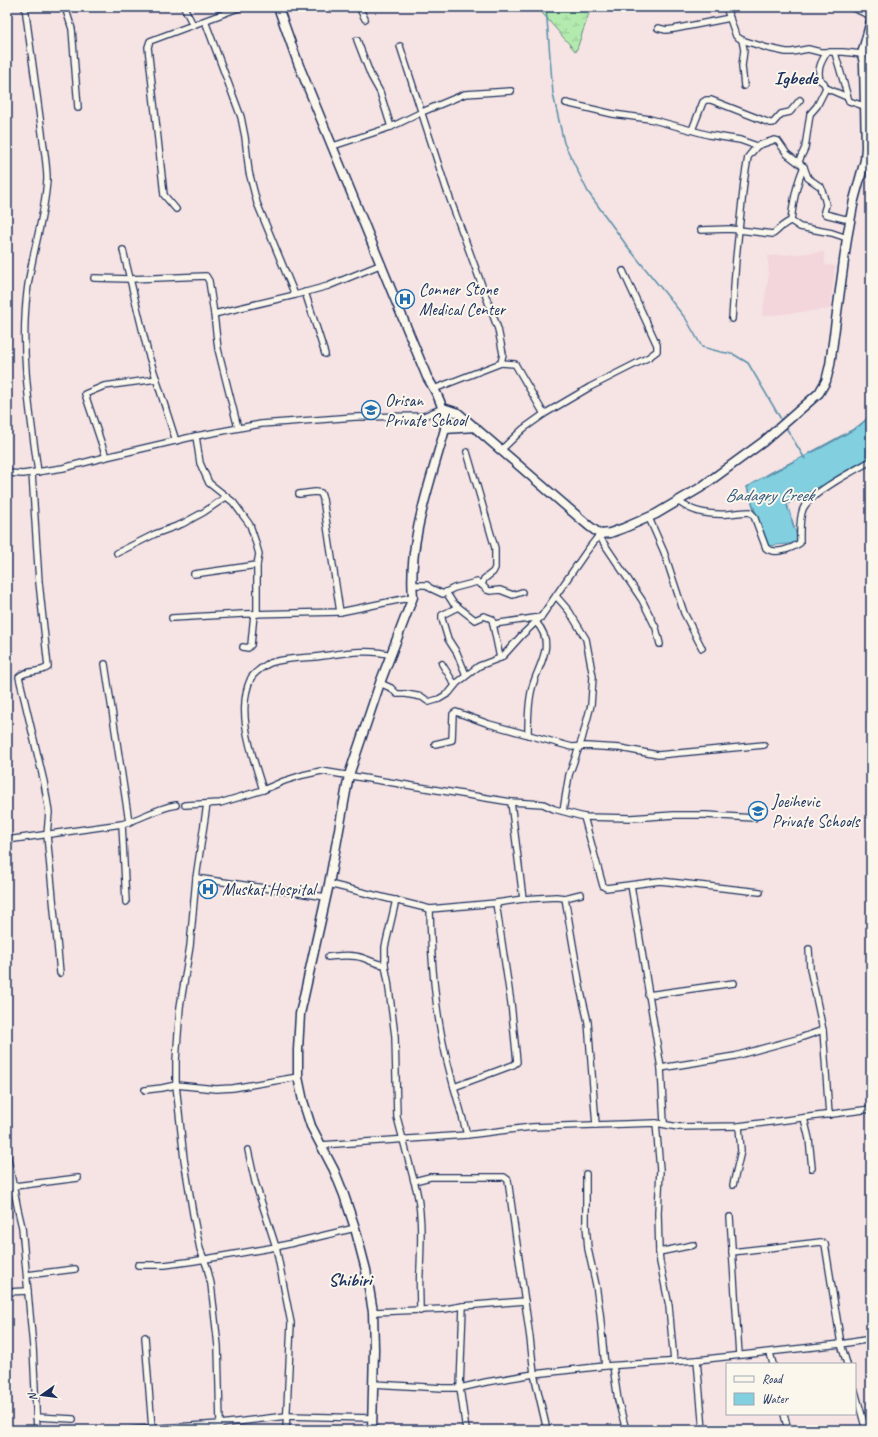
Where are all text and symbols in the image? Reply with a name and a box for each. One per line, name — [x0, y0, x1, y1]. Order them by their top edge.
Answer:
district label: Igbede — [774, 66, 819, 90]
place label: Conner Stone Medical Center — [419, 279, 507, 320]
hospital icon: Conner Stone Medical Center — [394, 288, 416, 310]
place label: Orisan Private School — [385, 390, 470, 431]
school or university icon: Orisan Private School — [360, 399, 382, 421]
water label: Badagry Creek — [725, 484, 816, 506]
place label: Joeihevic Private Schools — [771, 791, 862, 832]
school or university icon: Joeihevic Private Schools — [747, 800, 769, 822]
hospital icon: Muskat Hospital — [197, 878, 219, 900]
place label: Muskat Hospital — [222, 879, 318, 900]
district label: Shibiri — [329, 1269, 374, 1291]
legend — [726, 1363, 856, 1415]
text: Road — [762, 1371, 784, 1387]
north arrow — [22, 1375, 62, 1415]
text: N — [24, 1390, 40, 1402]
text: Water — [762, 1391, 790, 1407]

